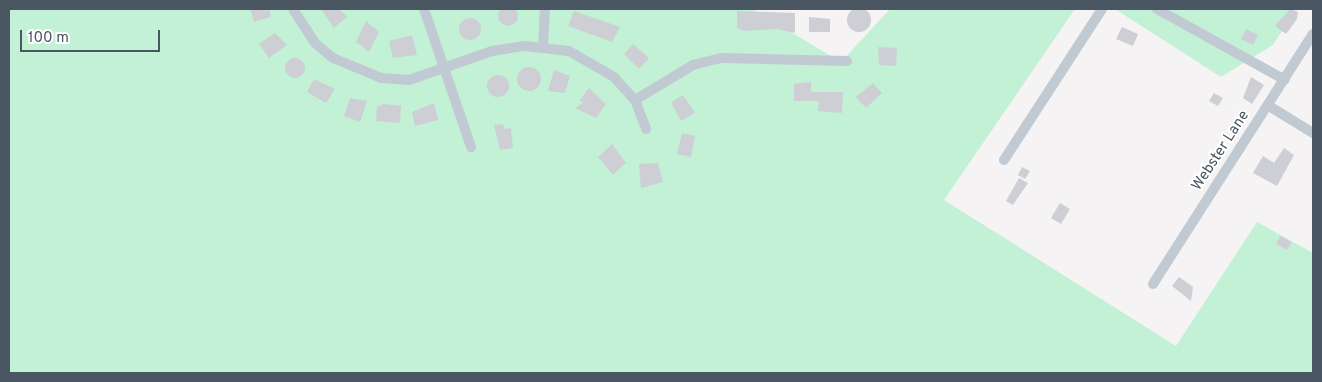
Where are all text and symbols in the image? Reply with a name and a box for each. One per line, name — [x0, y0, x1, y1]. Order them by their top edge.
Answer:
scale bar — [22, 20, 162, 52]
text: 100 m — [28, 29, 69, 48]
street label: Webster Lane — [1188, 108, 1254, 194]

